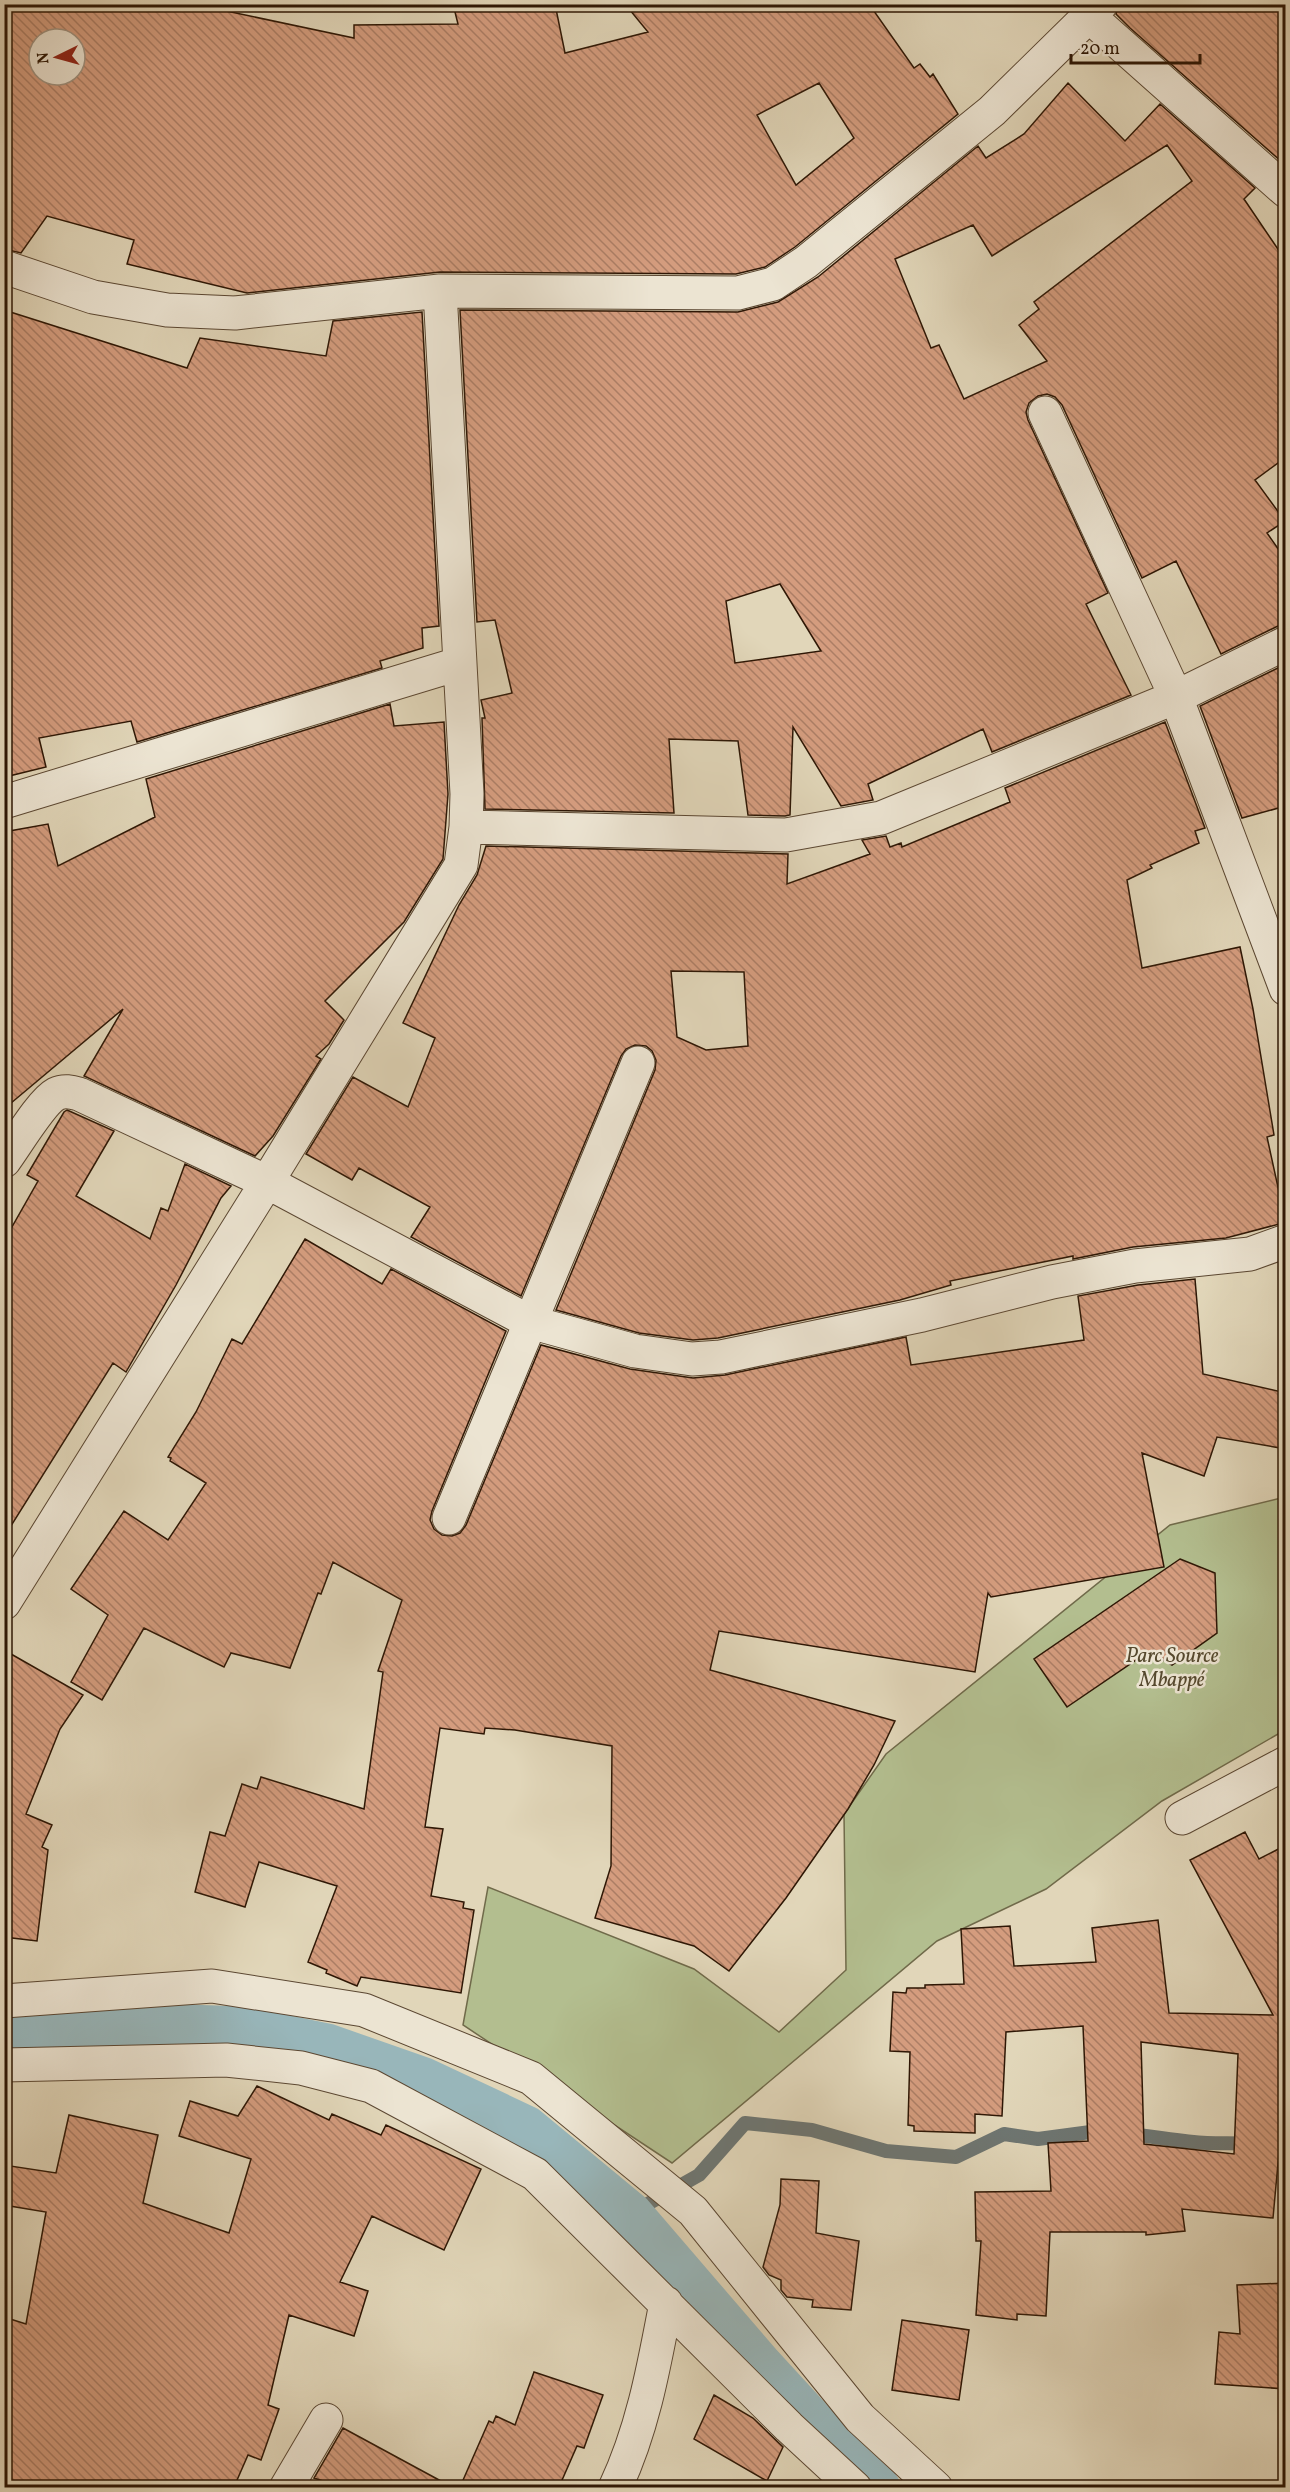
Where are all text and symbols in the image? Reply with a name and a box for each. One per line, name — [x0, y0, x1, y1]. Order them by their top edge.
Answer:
north arrow — [27, 27, 87, 87]
scale bar — [1071, 27, 1200, 65]
text: 20 m — [1080, 37, 1120, 62]
text: N — [33, 51, 56, 65]
park label: Parc Source Mbappé — [1126, 1642, 1219, 1695]

